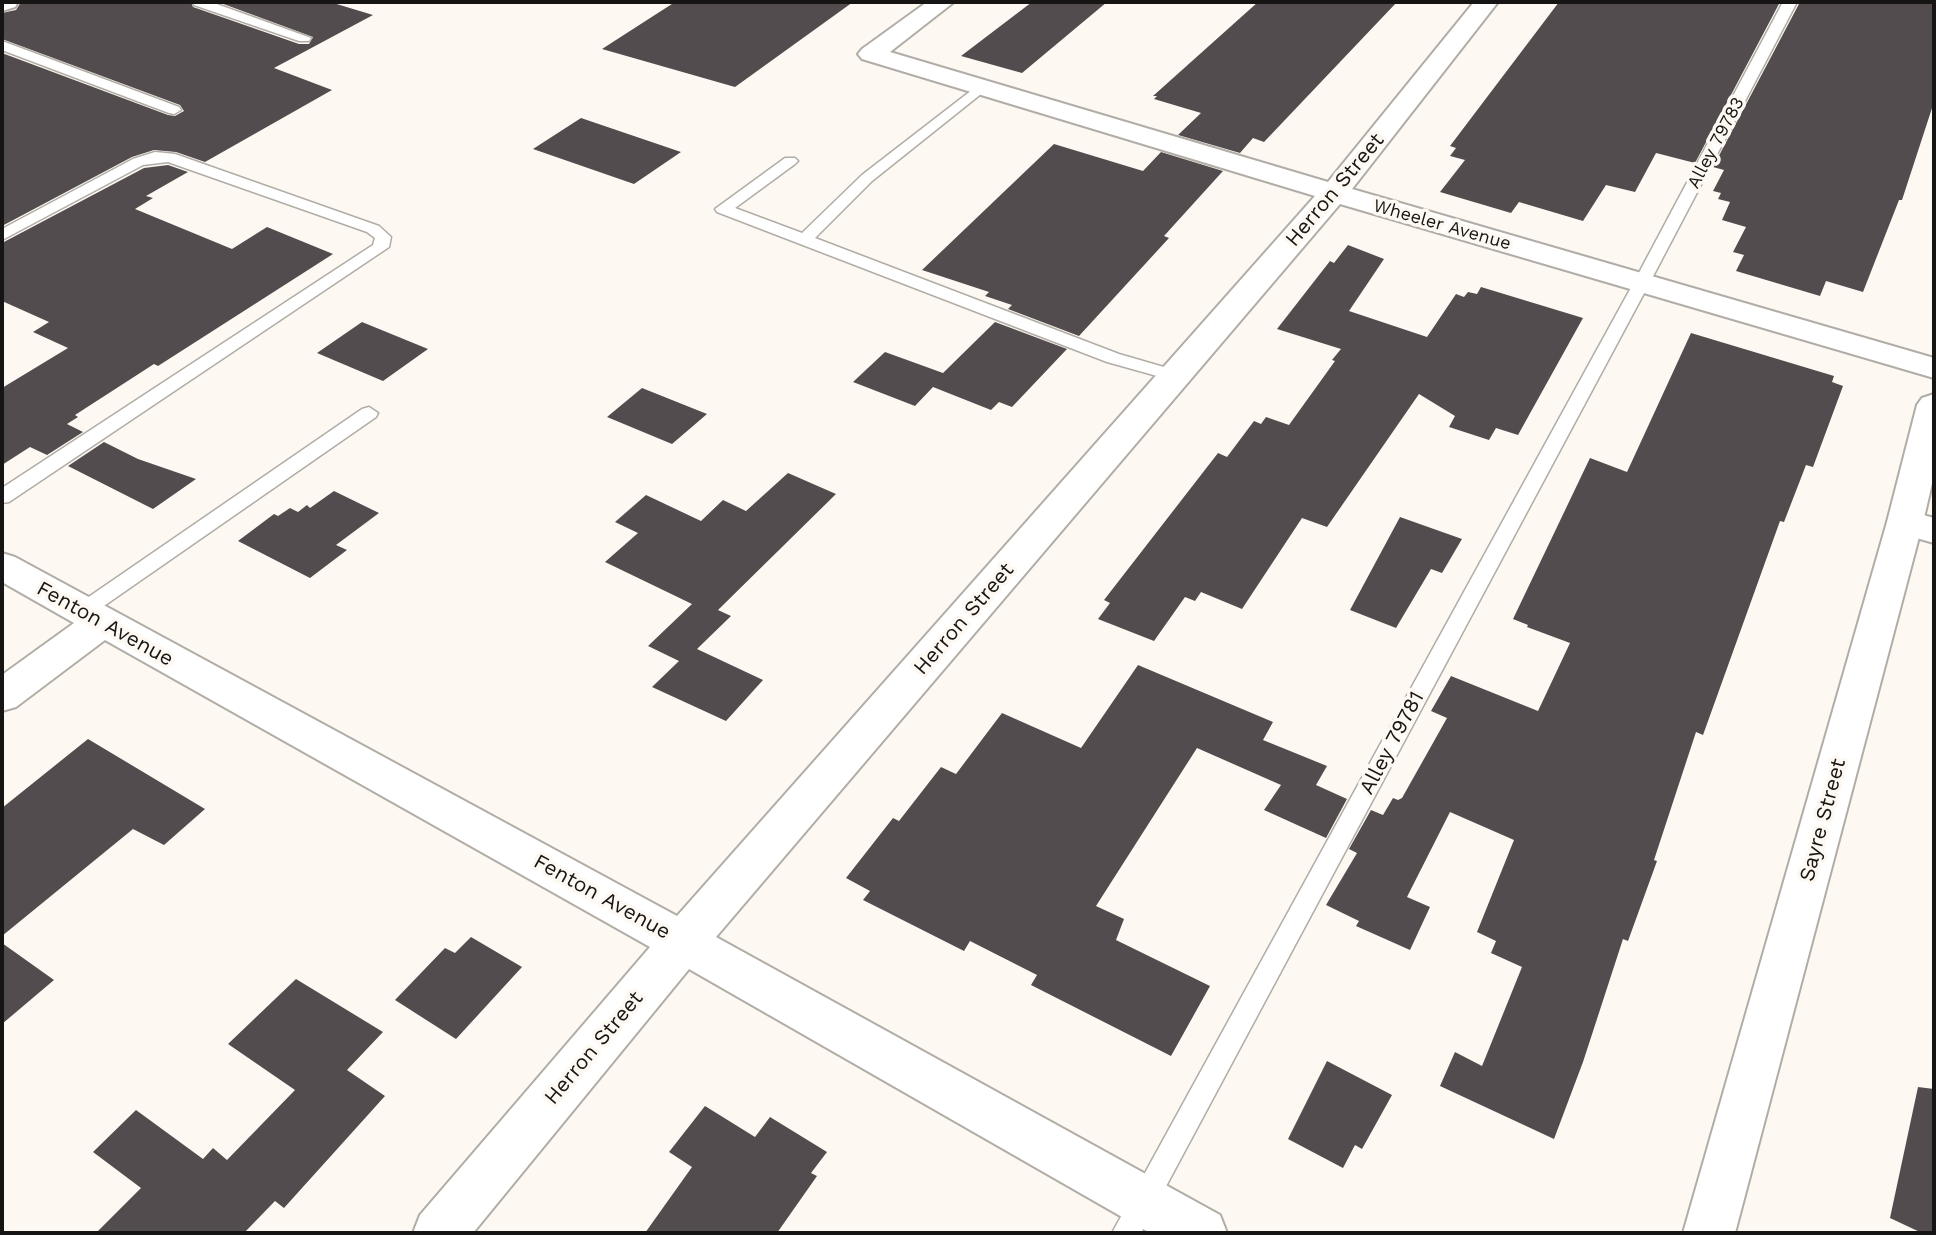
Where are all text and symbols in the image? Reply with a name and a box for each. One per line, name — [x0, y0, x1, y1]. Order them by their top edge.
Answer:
street label: Alley 79783 — [1683, 94, 1749, 192]
street label: Herron Street — [1280, 128, 1390, 252]
street label: Wheeler Avenue — [1371, 195, 1513, 255]
street label: Herron Street — [909, 558, 1019, 680]
street label: Fenton Avenue — [32, 576, 178, 672]
street label: Alley 79781 — [1354, 687, 1430, 799]
street label: Sayre Street — [1795, 756, 1851, 884]
street label: Fenton Avenue — [529, 849, 675, 945]
street label: Herron Street — [539, 986, 649, 1110]

